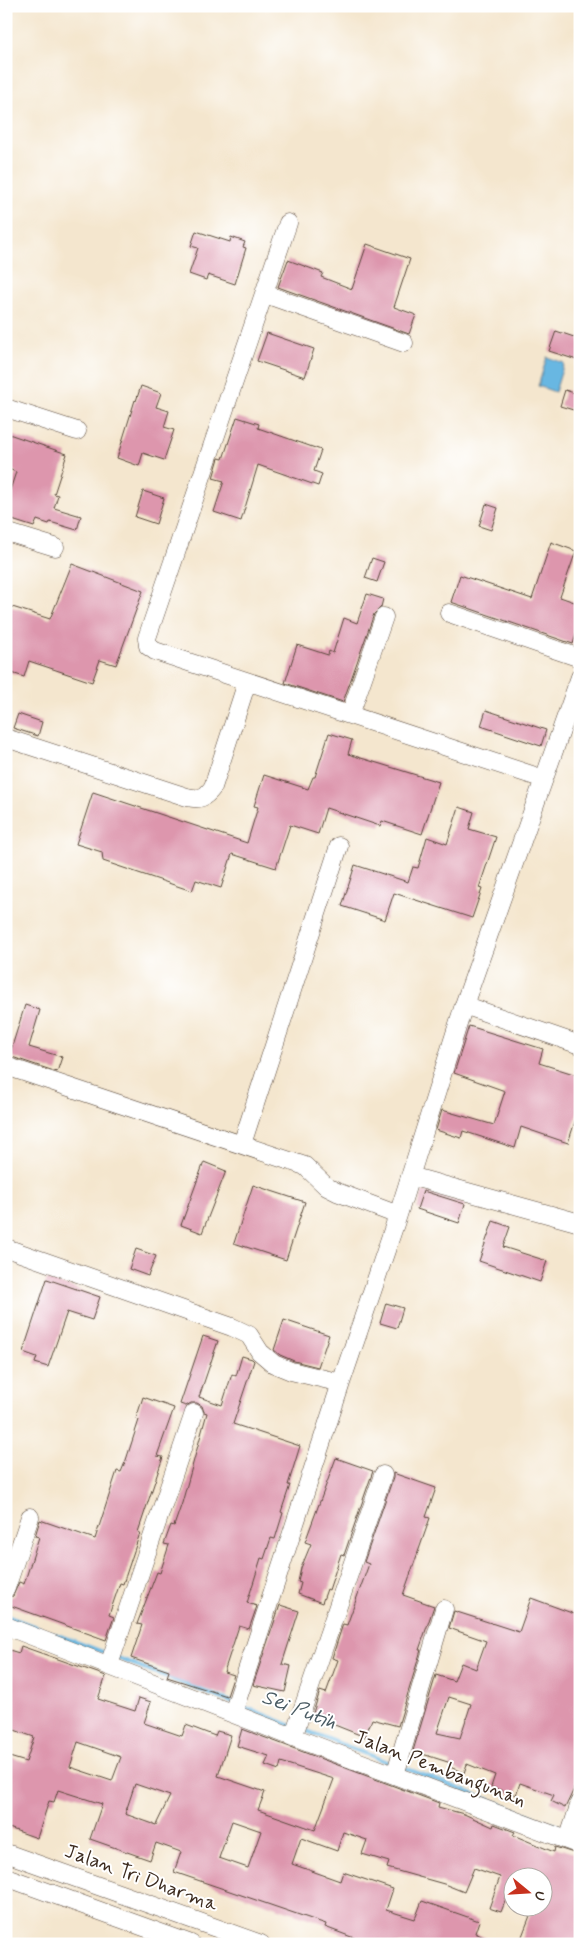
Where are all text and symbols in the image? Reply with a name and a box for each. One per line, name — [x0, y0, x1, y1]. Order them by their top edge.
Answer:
water label: Sei Putih — [258, 1683, 340, 1737]
street label: Jalan Pembangunan — [349, 1724, 530, 1816]
street label: Jalan Tri Dharma — [61, 1838, 222, 1919]
north arrow — [504, 1868, 554, 1918]
text: U — [529, 1889, 549, 1903]

